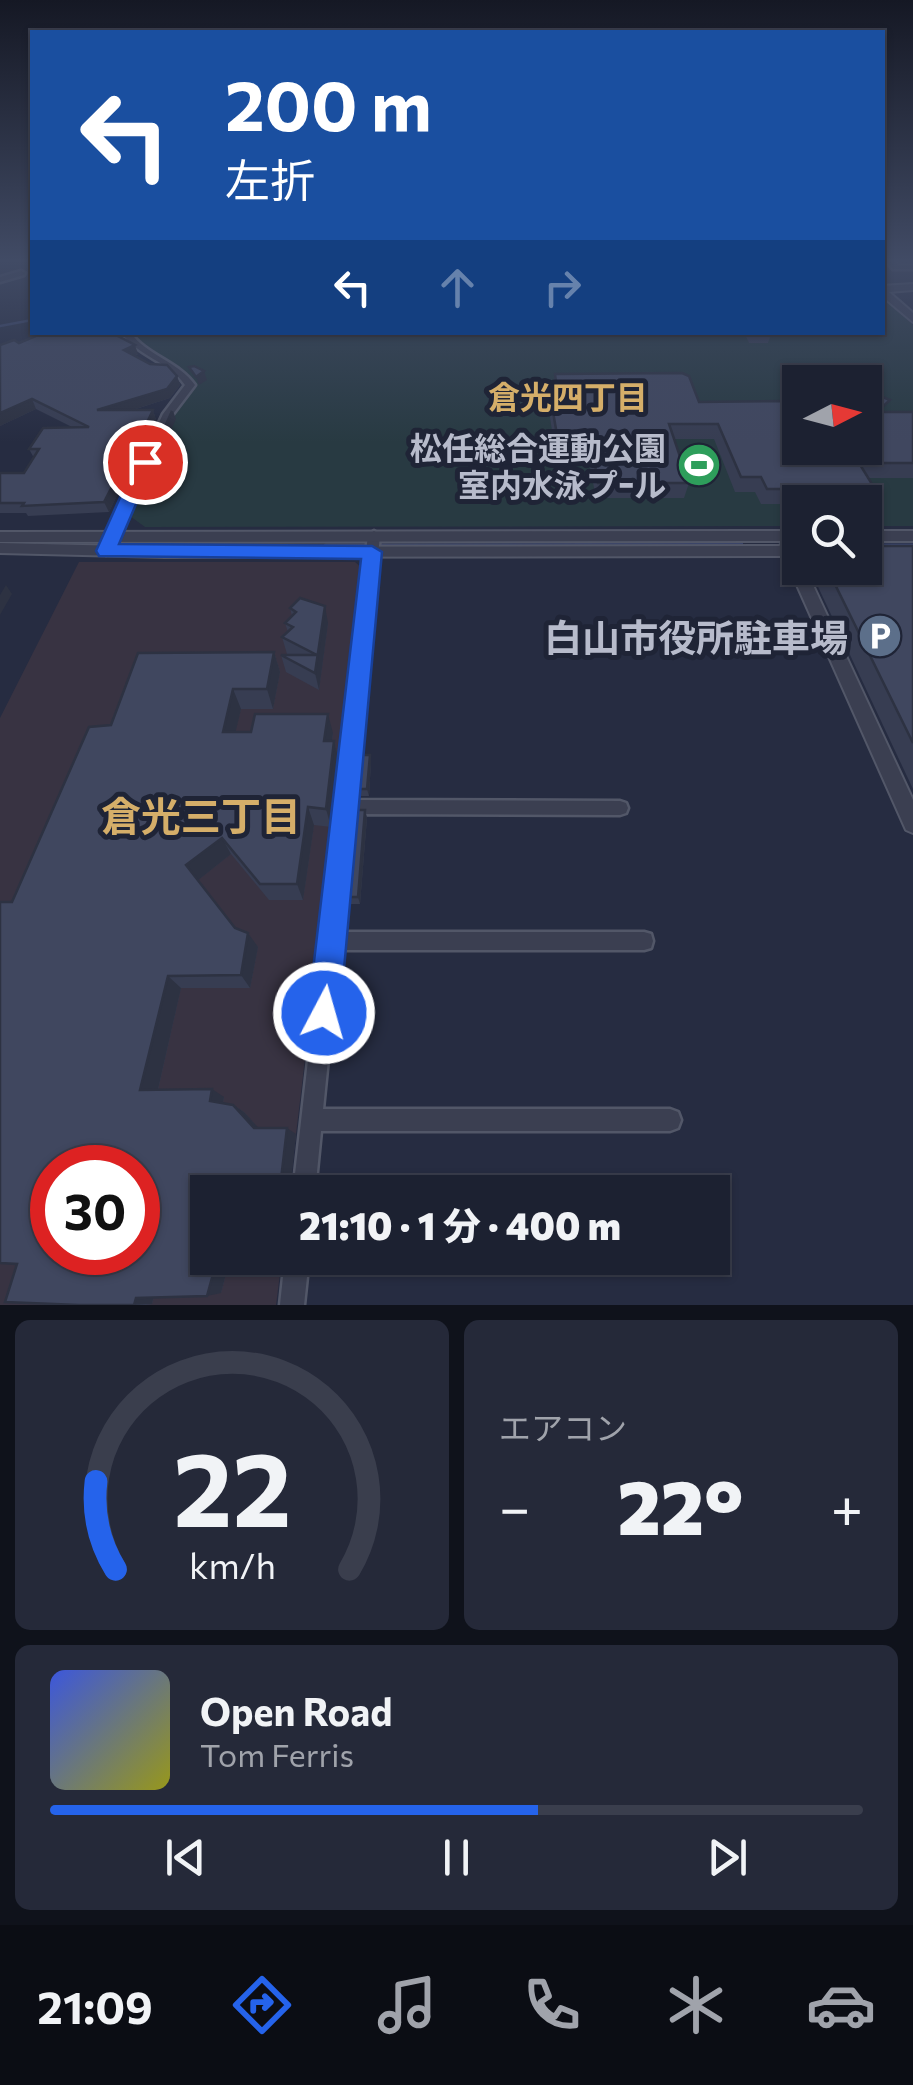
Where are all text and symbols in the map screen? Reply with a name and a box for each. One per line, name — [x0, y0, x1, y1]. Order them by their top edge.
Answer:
text: 200 m — [225, 60, 432, 145]
icon: left — [60, 70, 190, 200]
text: 左折 — [225, 151, 315, 206]
icon: left — [325, 260, 380, 315]
icon: ahead — [430, 260, 485, 315]
icon: right — [535, 260, 590, 315]
north arrow — [782, 365, 882, 465]
map controls — [782, 365, 882, 585]
district label: 倉光四丁目 — [488, 376, 648, 416]
pin — [103, 420, 188, 505]
place label: 松任総合運動公園 室内水泳プｰル — [410, 427, 666, 504]
icon: arrive — [118, 435, 173, 490]
sports icon: 松任総合運動公園 室内水泳プｰル — [676, 442, 722, 488]
button: search — [782, 485, 882, 585]
place label: 白山市役所駐車場 — [544, 613, 848, 660]
parking icon: 白山市役所駐車場 — [857, 613, 903, 659]
district label: 倉光三丁目 — [101, 790, 301, 839]
position arrow — [272, 961, 376, 1065]
speed limit sign: 30 — [30, 1145, 160, 1275]
text: 21:10 · 1 分 · 400 m — [299, 1201, 621, 1248]
text: エアコン — [499, 1407, 627, 1447]
text: 22 — [173, 1421, 291, 1548]
text: 22° — [617, 1459, 744, 1550]
text: − — [499, 1472, 530, 1539]
text: + — [831, 1472, 863, 1539]
text: km/h — [189, 1543, 275, 1586]
text: Open Road — [200, 1687, 393, 1734]
text: Tom Ferris — [200, 1734, 354, 1774]
icon: previous — [158, 1830, 213, 1885]
icon: pause — [429, 1830, 484, 1885]
icon: next — [700, 1830, 755, 1885]
icon: directions — [227, 1970, 297, 2040]
icon: music — [372, 1970, 442, 2040]
icon: phone — [517, 1970, 587, 2040]
icon: climate — [661, 1970, 731, 2040]
icon: car — [806, 1970, 876, 2040]
text: 21:09 — [37, 1978, 153, 2033]

